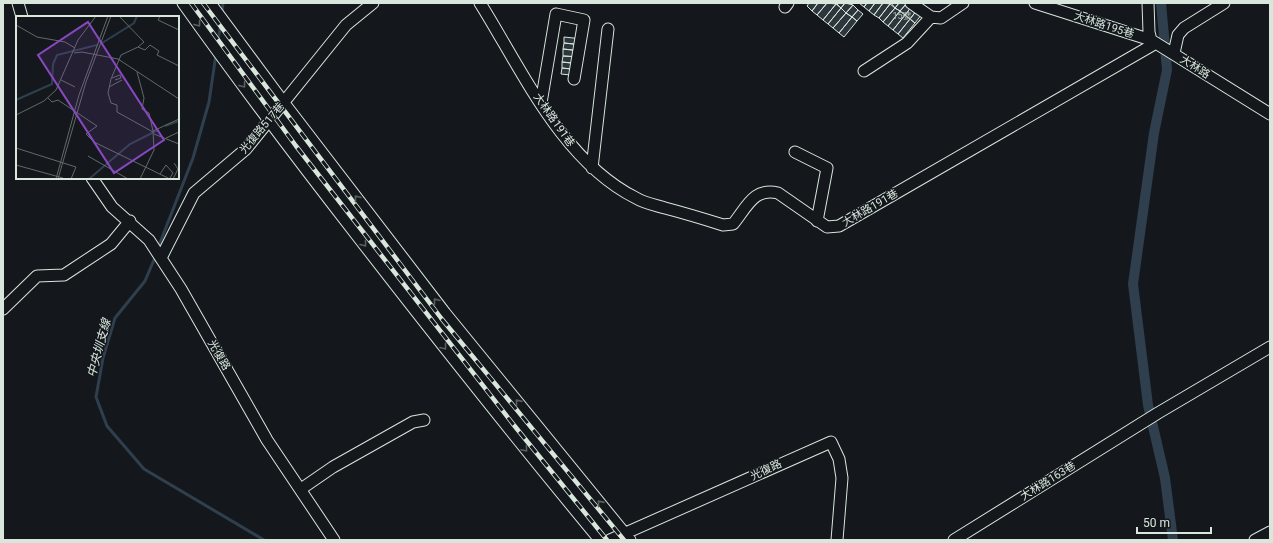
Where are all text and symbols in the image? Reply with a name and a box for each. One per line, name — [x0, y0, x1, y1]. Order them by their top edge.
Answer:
street label: 大林路195巷 — [1072, 9, 1136, 41]
house number: 15號 — [892, 11, 912, 21]
inset map — [16, 16, 179, 179]
one-way arrow — [193, 20, 201, 27]
street label: 大林路 — [1178, 53, 1212, 81]
one-way arrow — [238, 81, 246, 88]
street label: 大林路191巷 — [531, 91, 577, 149]
street label: 光復路517巷 — [237, 100, 287, 156]
street label: 大林路191巷 — [840, 187, 900, 229]
one-way arrow — [354, 196, 361, 203]
one-way arrow — [359, 240, 366, 247]
one-way arrow — [434, 299, 441, 306]
water label: 中央圳支線 — [84, 315, 114, 379]
street label: 光復路 — [205, 337, 233, 373]
one-way arrow — [439, 342, 446, 349]
one-way arrow — [515, 400, 522, 407]
one-way arrow — [520, 444, 527, 451]
street label: 光復路 — [748, 457, 784, 483]
street label: 大林路163巷 — [1018, 459, 1078, 503]
one-way arrow — [598, 500, 605, 508]
scale bar — [1137, 509, 1211, 535]
text: 50 m — [1143, 516, 1170, 530]

